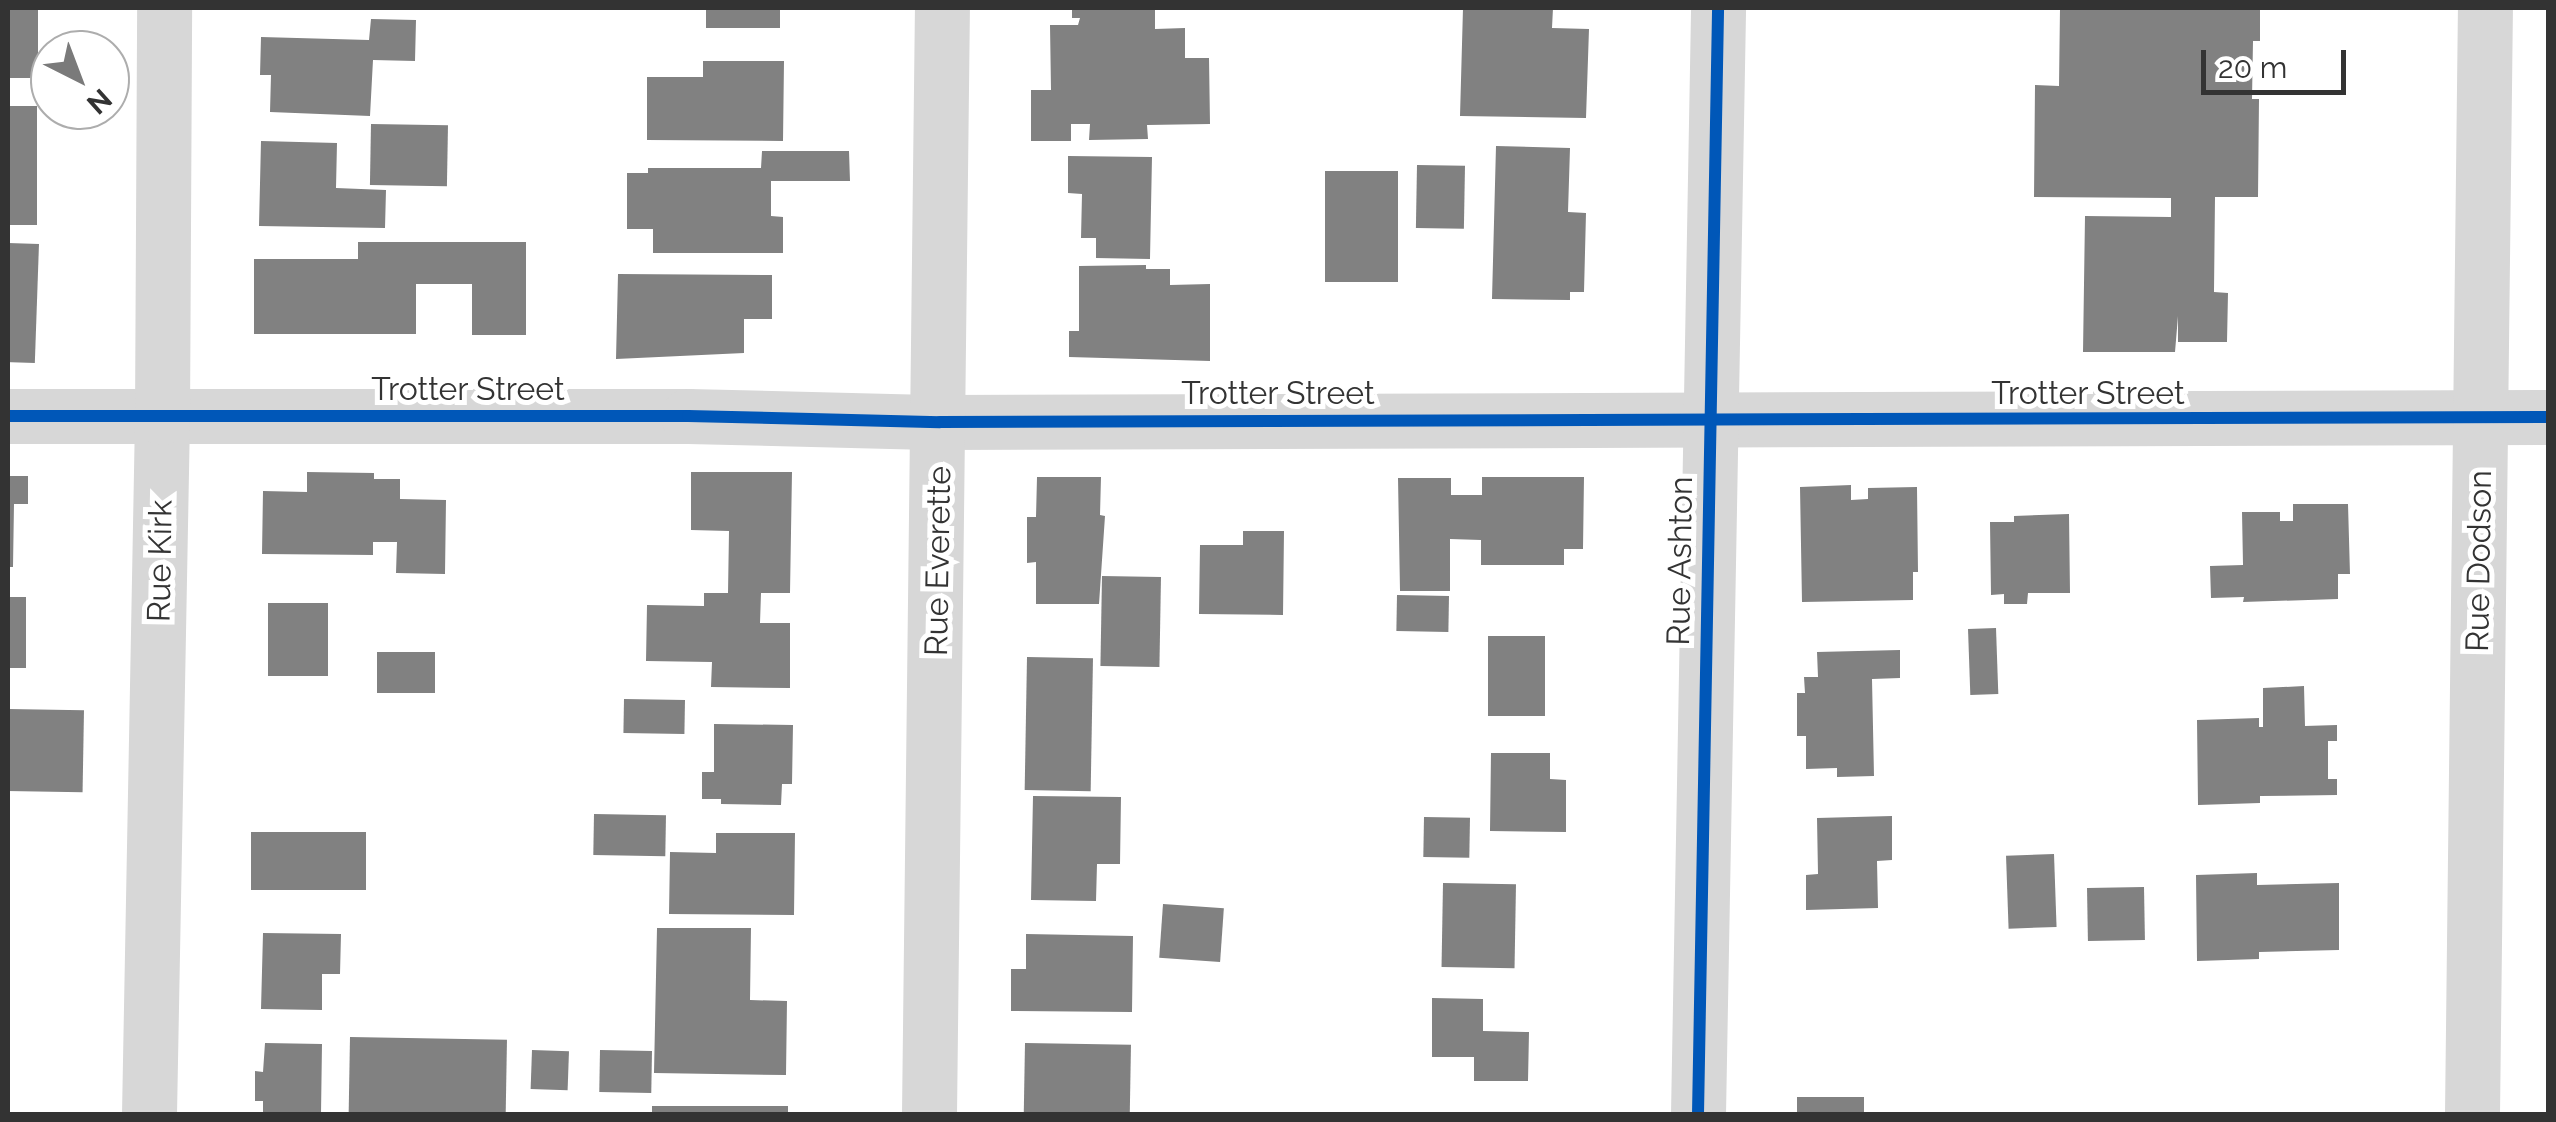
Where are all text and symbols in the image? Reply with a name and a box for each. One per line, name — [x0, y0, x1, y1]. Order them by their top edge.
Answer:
north arrow — [30, 30, 130, 130]
scale bar — [2206, 30, 2351, 92]
text: 20 m — [2218, 50, 2287, 85]
text: N — [80, 82, 118, 121]
street label: Trotter Street — [371, 370, 565, 408]
street label: Trotter Street — [1181, 374, 1375, 412]
street label: Trotter Street — [1991, 374, 2185, 412]
street label: Rue Everette — [917, 466, 959, 656]
street label: Rue Dodson — [2458, 470, 2500, 652]
street label: Rue Ashton — [1659, 476, 1701, 646]
street label: Rue Kirk — [140, 500, 180, 622]

